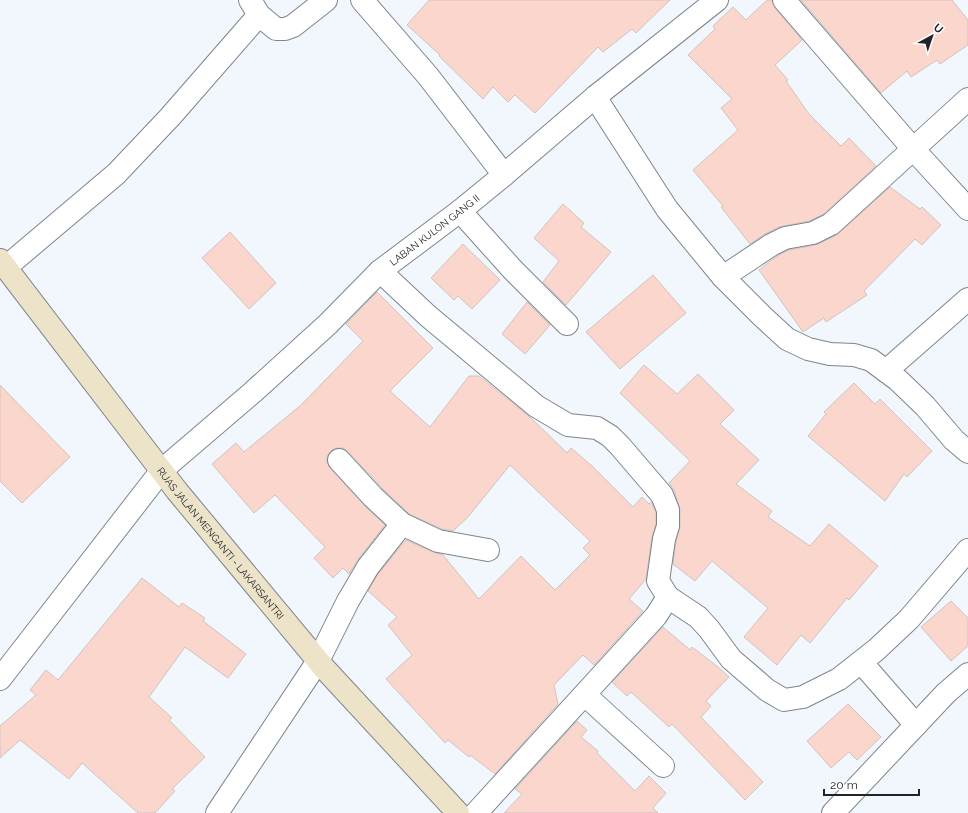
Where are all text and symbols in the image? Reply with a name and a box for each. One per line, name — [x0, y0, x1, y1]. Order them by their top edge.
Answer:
north arrow — [912, 16, 952, 56]
text: U — [931, 21, 945, 36]
street label: LABAN KULON GANG II — [387, 192, 481, 267]
street label: RUAS JALAN MENGANTI - LAKARSANTRI — [155, 465, 286, 621]
scale bar — [824, 771, 919, 797]
text: 20 m — [830, 778, 858, 792]

